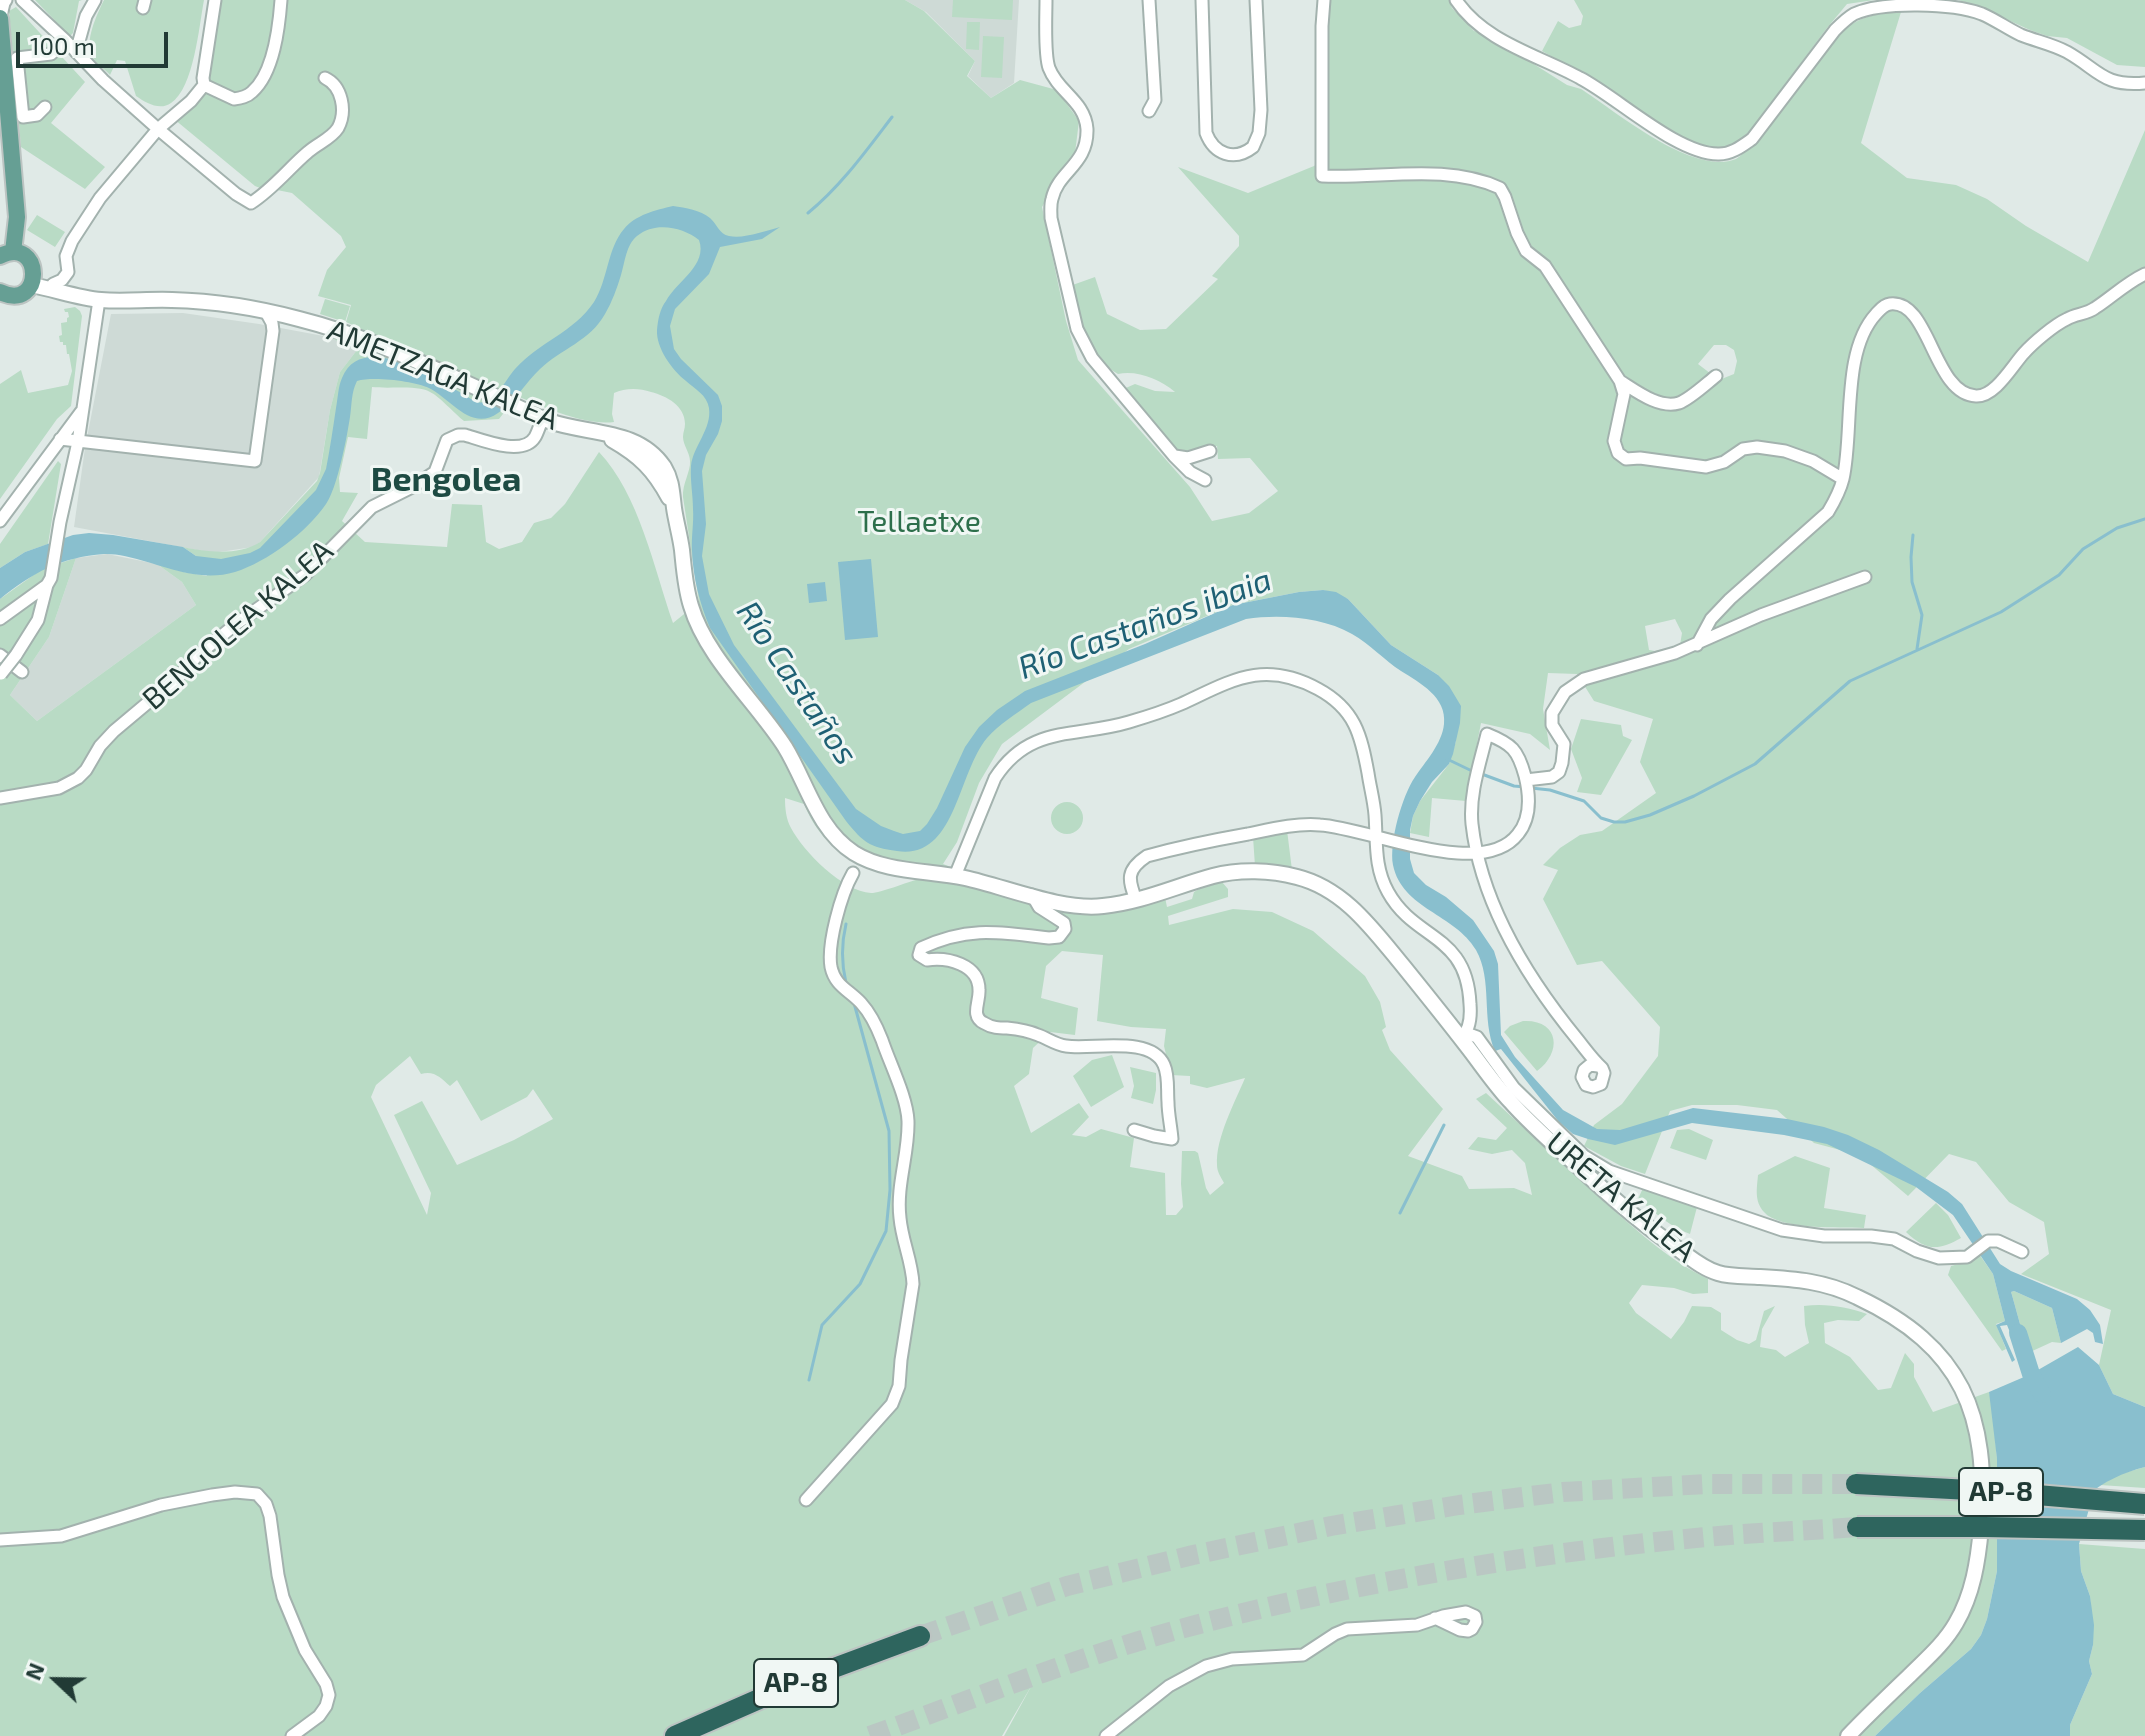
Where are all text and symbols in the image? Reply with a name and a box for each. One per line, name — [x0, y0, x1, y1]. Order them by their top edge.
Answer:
scale bar — [20, 16, 172, 66]
text: 100 m — [30, 31, 95, 60]
street label: AMETZAGA KALEA — [322, 312, 564, 438]
district label: Bengolea — [371, 460, 521, 500]
park label: Tellaetxe — [857, 504, 981, 540]
street label: BENGOLEA KALEA — [136, 533, 340, 717]
water label: Río Castaños ibaia — [1013, 560, 1277, 688]
water label: Río Castaños — [728, 594, 866, 772]
street label: URETA KALEA — [1539, 1124, 1703, 1270]
road number: AP-8 — [1959, 1468, 2043, 1516]
north arrow — [16, 1640, 96, 1720]
text: N — [19, 1659, 49, 1683]
road number: AP-8 — [754, 1659, 838, 1707]

